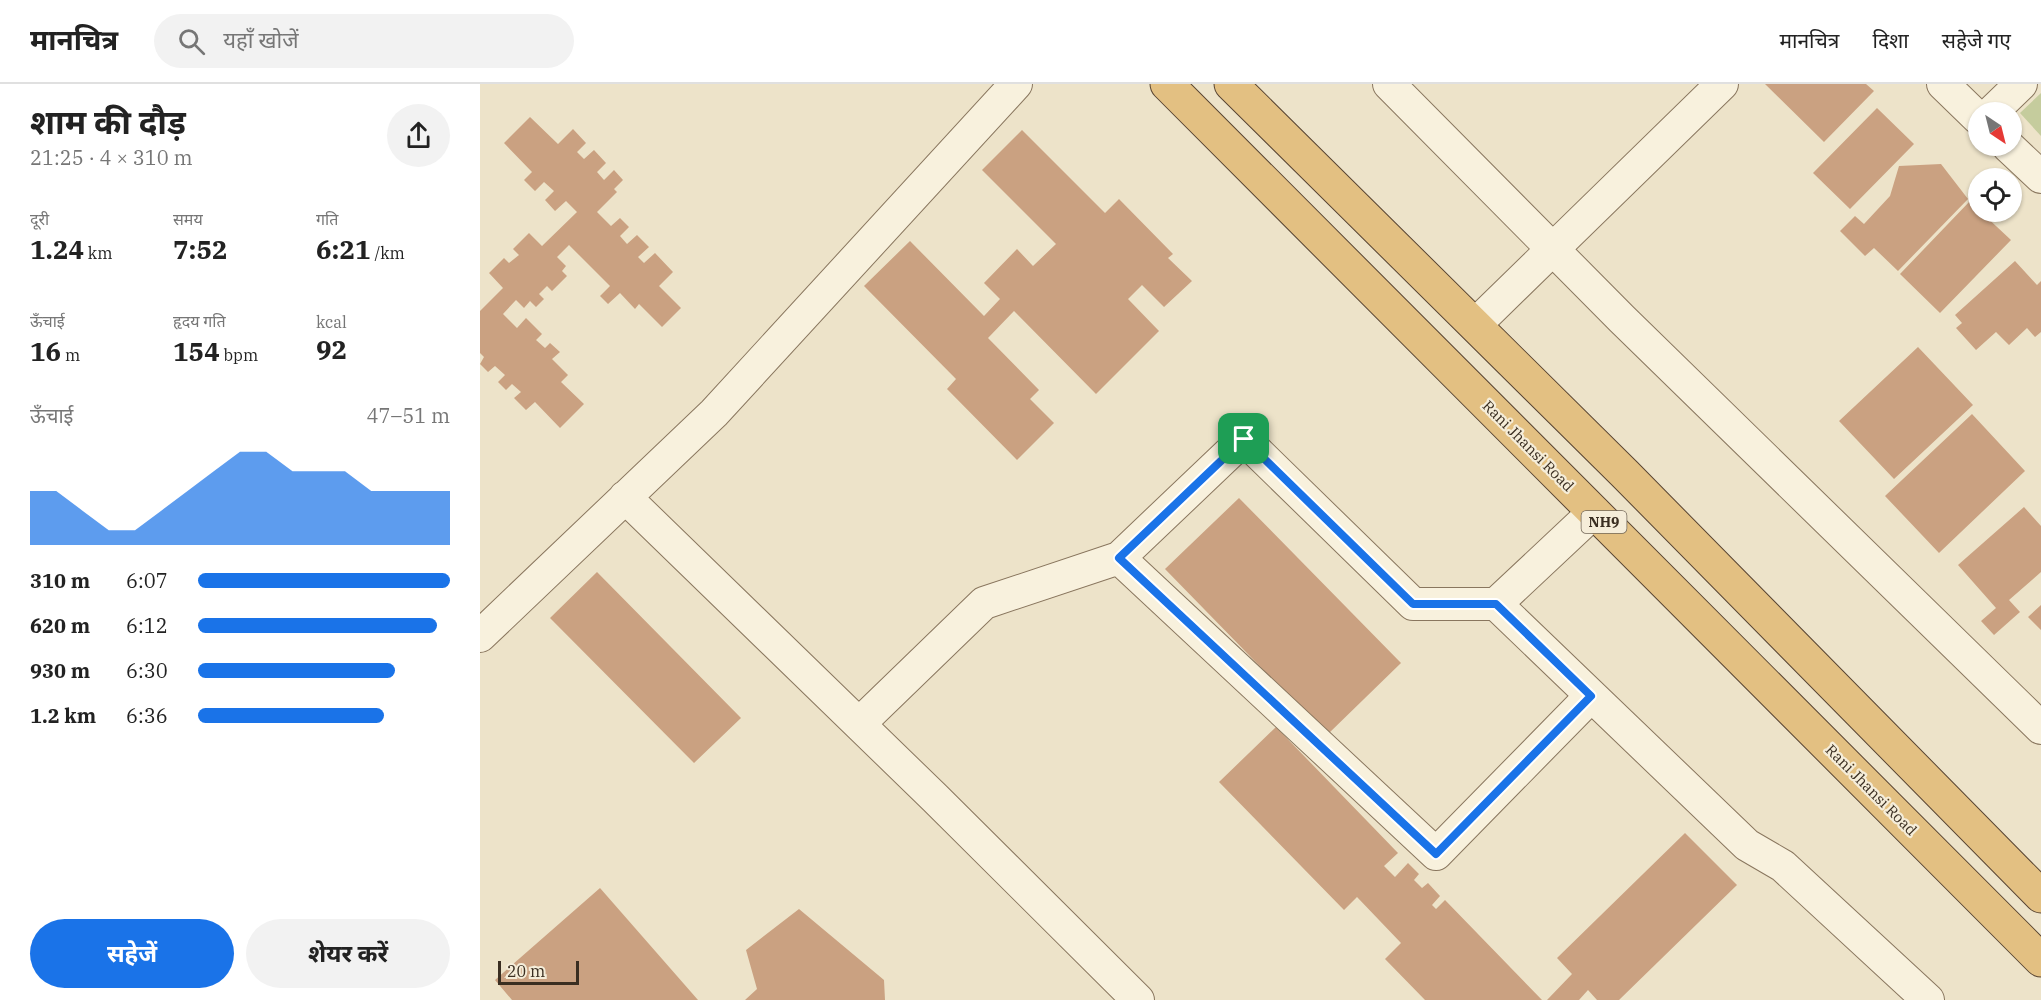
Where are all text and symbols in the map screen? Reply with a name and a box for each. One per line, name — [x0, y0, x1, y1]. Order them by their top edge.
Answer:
search box — [154, 14, 574, 68]
text: मानचित्र — [30, 21, 118, 58]
icon: search — [175, 25, 208, 58]
text: यहाँ खोजें — [223, 25, 299, 54]
text: मानचित्र — [1779, 26, 1839, 54]
text: दिशा — [1872, 26, 1909, 54]
text: सहेजे गए — [1942, 26, 2011, 54]
text: शाम की दौड़ — [30, 100, 186, 143]
north arrow — [1968, 102, 2022, 156]
map controls — [1968, 102, 2022, 222]
button: share — [387, 104, 450, 167]
text: 21:25 · 4 × 310 m — [30, 144, 193, 171]
button: locate — [1968, 168, 2022, 222]
text: दूरी — [30, 209, 49, 229]
text: समय — [173, 209, 203, 229]
text: गति — [316, 209, 338, 229]
text: 1.24 — [30, 232, 84, 266]
text: 7:52 — [173, 232, 228, 266]
text: 6:21 — [316, 232, 371, 266]
text: km — [84, 243, 112, 263]
text: /km — [371, 243, 405, 263]
text: ऊँचाई — [30, 311, 65, 331]
text: हृदय गति — [173, 311, 226, 331]
text: kcal — [316, 312, 347, 332]
text: 92 — [316, 332, 347, 366]
text: 16 — [30, 334, 61, 368]
text: 154 — [173, 334, 220, 368]
text: m — [61, 345, 80, 365]
text: bpm — [220, 345, 258, 365]
street label: Rani Jhansi Road — [1479, 396, 1578, 495]
text: ऊँचाई — [30, 402, 73, 429]
text: 47–51 m — [367, 402, 450, 429]
pin — [1218, 413, 1269, 464]
icon: arrive — [1227, 422, 1260, 455]
road number: NH9 — [1582, 511, 1626, 533]
text: 310 m — [30, 567, 90, 594]
text: 6:07 — [126, 567, 168, 594]
text: 620 m — [30, 612, 90, 639]
text: 6:12 — [126, 612, 168, 639]
text: 930 m — [30, 657, 90, 684]
text: 6:30 — [126, 657, 168, 684]
text: 1.2 km — [30, 702, 96, 729]
text: 6:36 — [126, 702, 168, 729]
street label: Rani Jhansi Road — [1822, 740, 1921, 839]
button: सहेजें — [30, 919, 234, 988]
button: शेयर करें — [246, 919, 450, 988]
scale bar — [498, 958, 579, 986]
text: 20 m — [507, 961, 545, 981]

